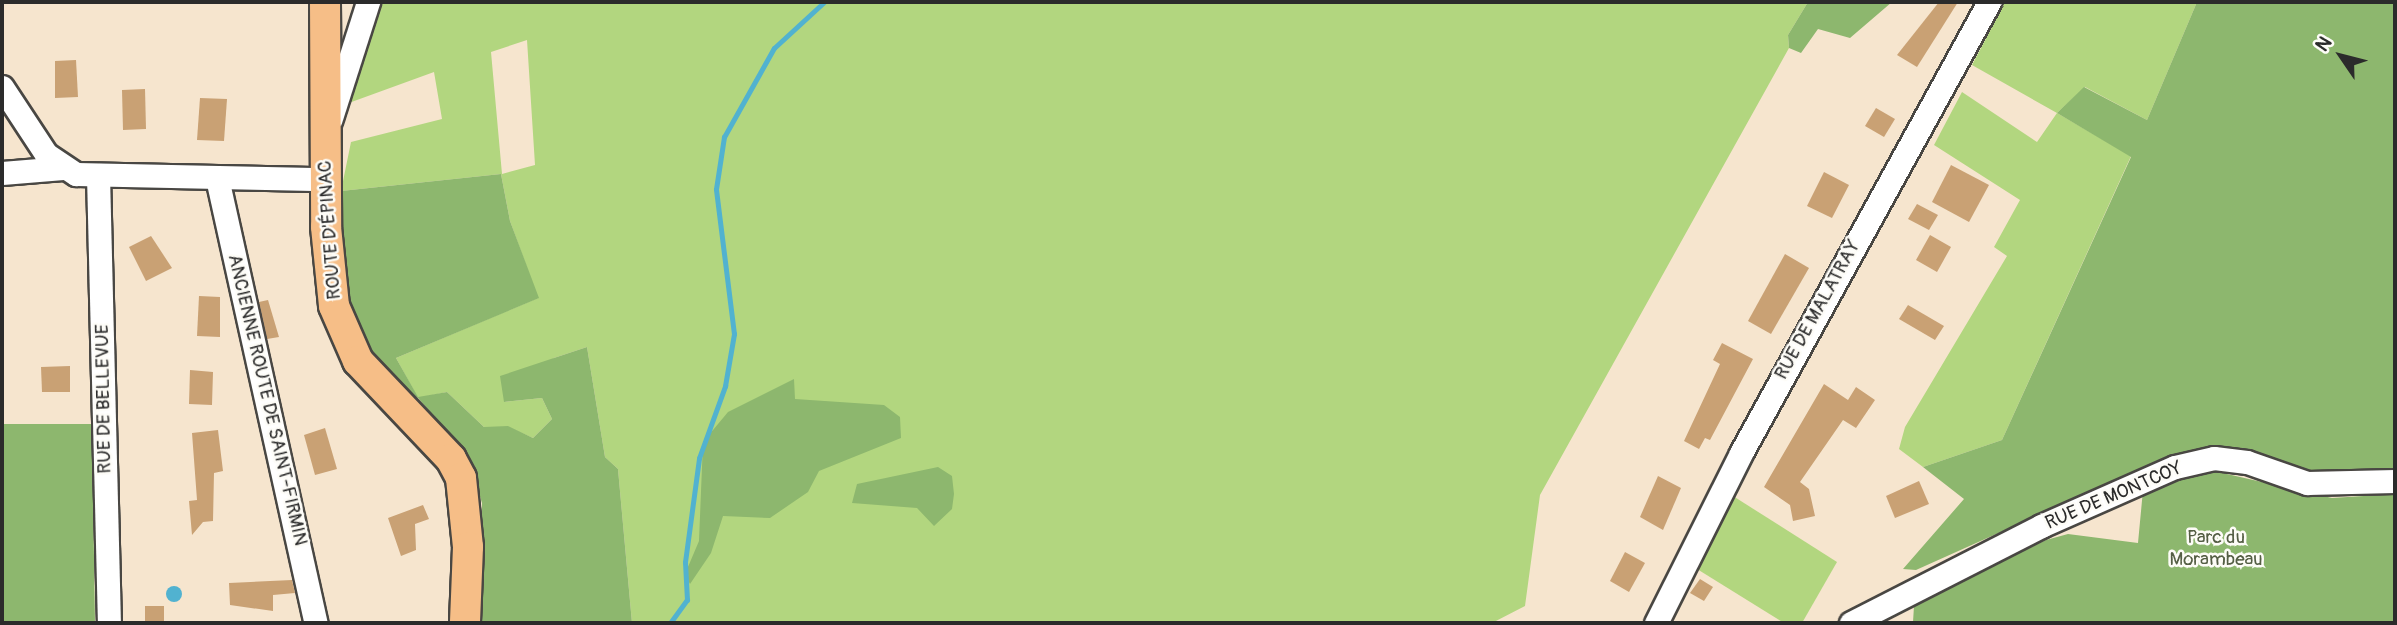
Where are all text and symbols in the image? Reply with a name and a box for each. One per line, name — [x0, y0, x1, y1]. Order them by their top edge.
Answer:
north arrow — [2306, 21, 2376, 91]
text: N — [2310, 32, 2337, 56]
street label: ROUTE D'ÉPINAC — [314, 160, 346, 300]
street label: RUE DE MALATRAY — [1770, 236, 1866, 384]
street label: ANCIENNE ROUTE DE SAINT-FIRMIN — [222, 252, 312, 548]
street label: RUE DE BELLEVUE — [91, 324, 117, 474]
street label: RUE DE MONTCOY — [2042, 457, 2186, 535]
park label: Parc du Morambeau — [2169, 527, 2263, 571]

